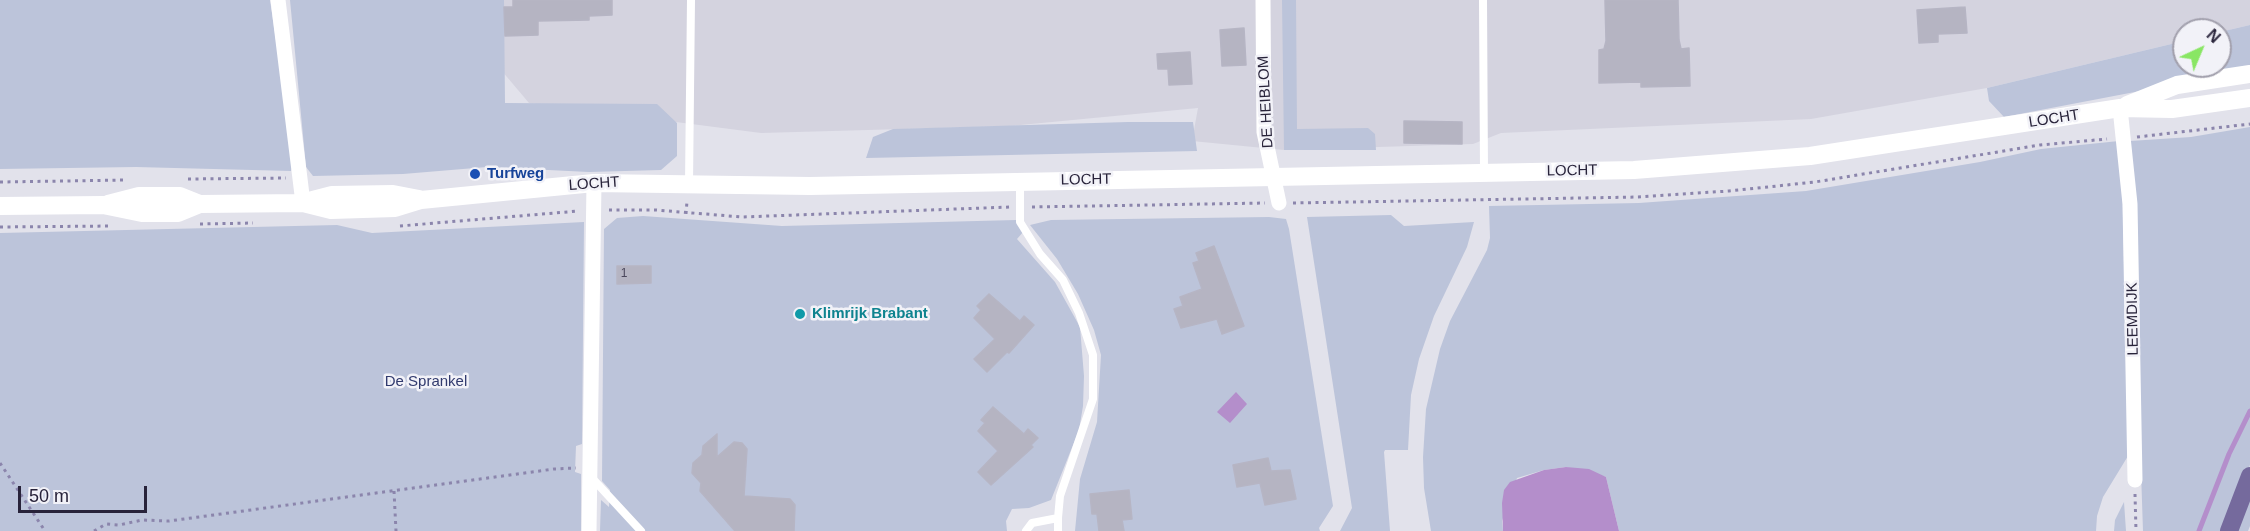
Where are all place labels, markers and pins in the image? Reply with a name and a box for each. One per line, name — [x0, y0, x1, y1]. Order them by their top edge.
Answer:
place label: Turfweg — [487, 165, 544, 183]
marker: Turfweg — [468, 167, 482, 181]
place label: Klimrijk Brabant — [812, 305, 928, 323]
marker: Klimrijk Brabant — [793, 307, 807, 321]

